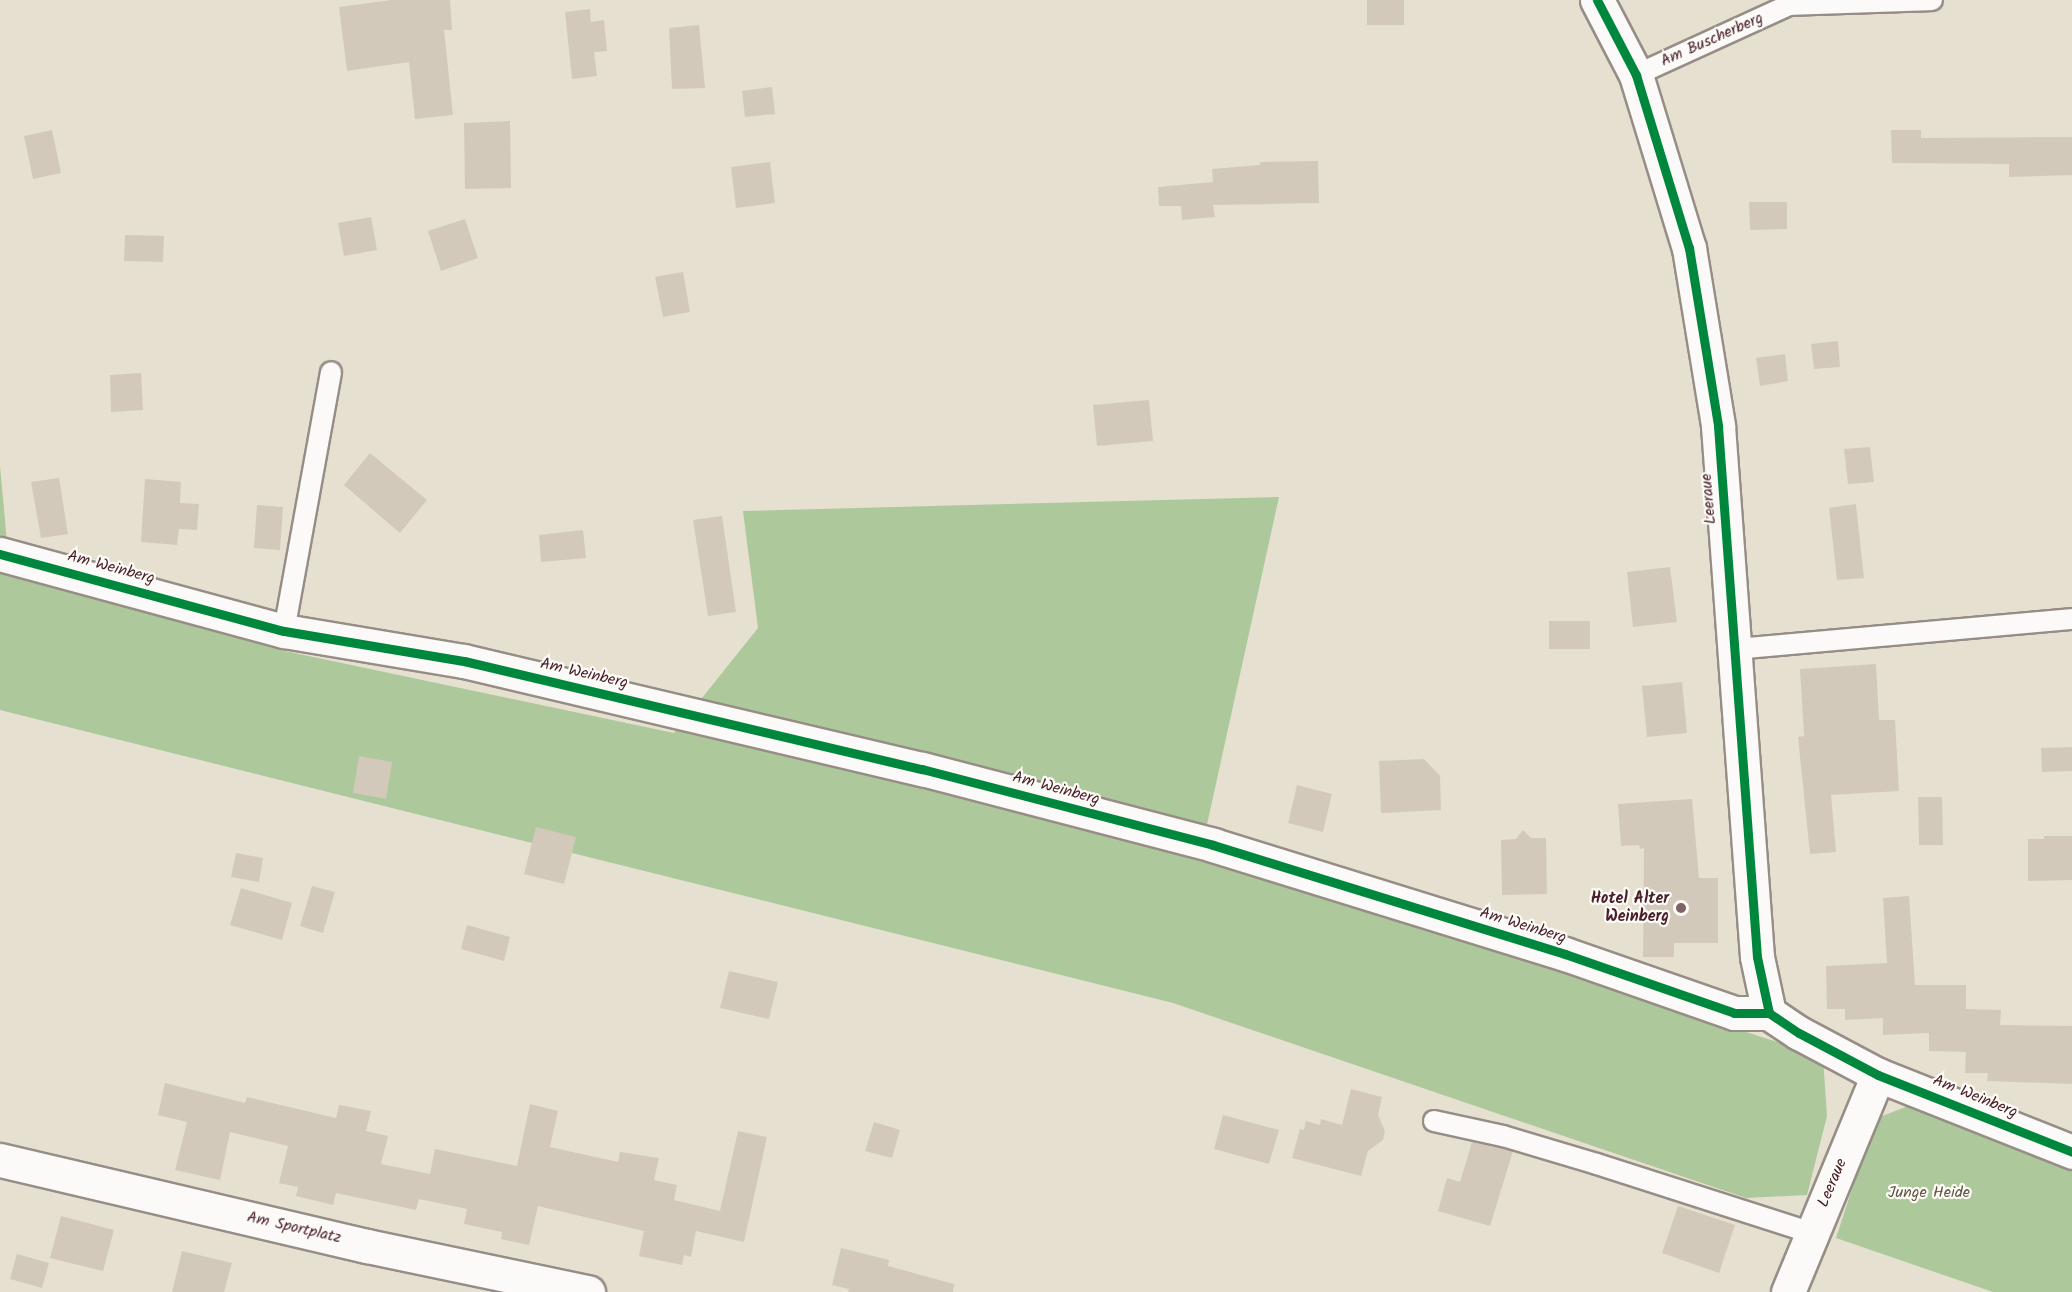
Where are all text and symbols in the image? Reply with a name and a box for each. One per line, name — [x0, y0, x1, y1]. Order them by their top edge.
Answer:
street label: Am Buscherberg — [1658, 9, 1766, 71]
street label: Leeraue — [1697, 473, 1721, 525]
street label: Am Weinberg — [65, 547, 157, 589]
street label: Am Weinberg — [538, 655, 630, 693]
street label: Am Weinberg — [1010, 768, 1102, 810]
place label: Hotel Alter Weinberg — [1591, 889, 1669, 927]
marker: Hotel Alter Weinberg — [1674, 901, 1688, 915]
street label: Am Weinberg — [1477, 904, 1569, 948]
street label: Am Weinberg — [1930, 1071, 2020, 1123]
street label: Leeraue — [1814, 1156, 1852, 1210]
park label: Junge Heide — [1888, 1183, 1970, 1203]
street label: Am Sportplatz — [245, 1208, 343, 1248]

